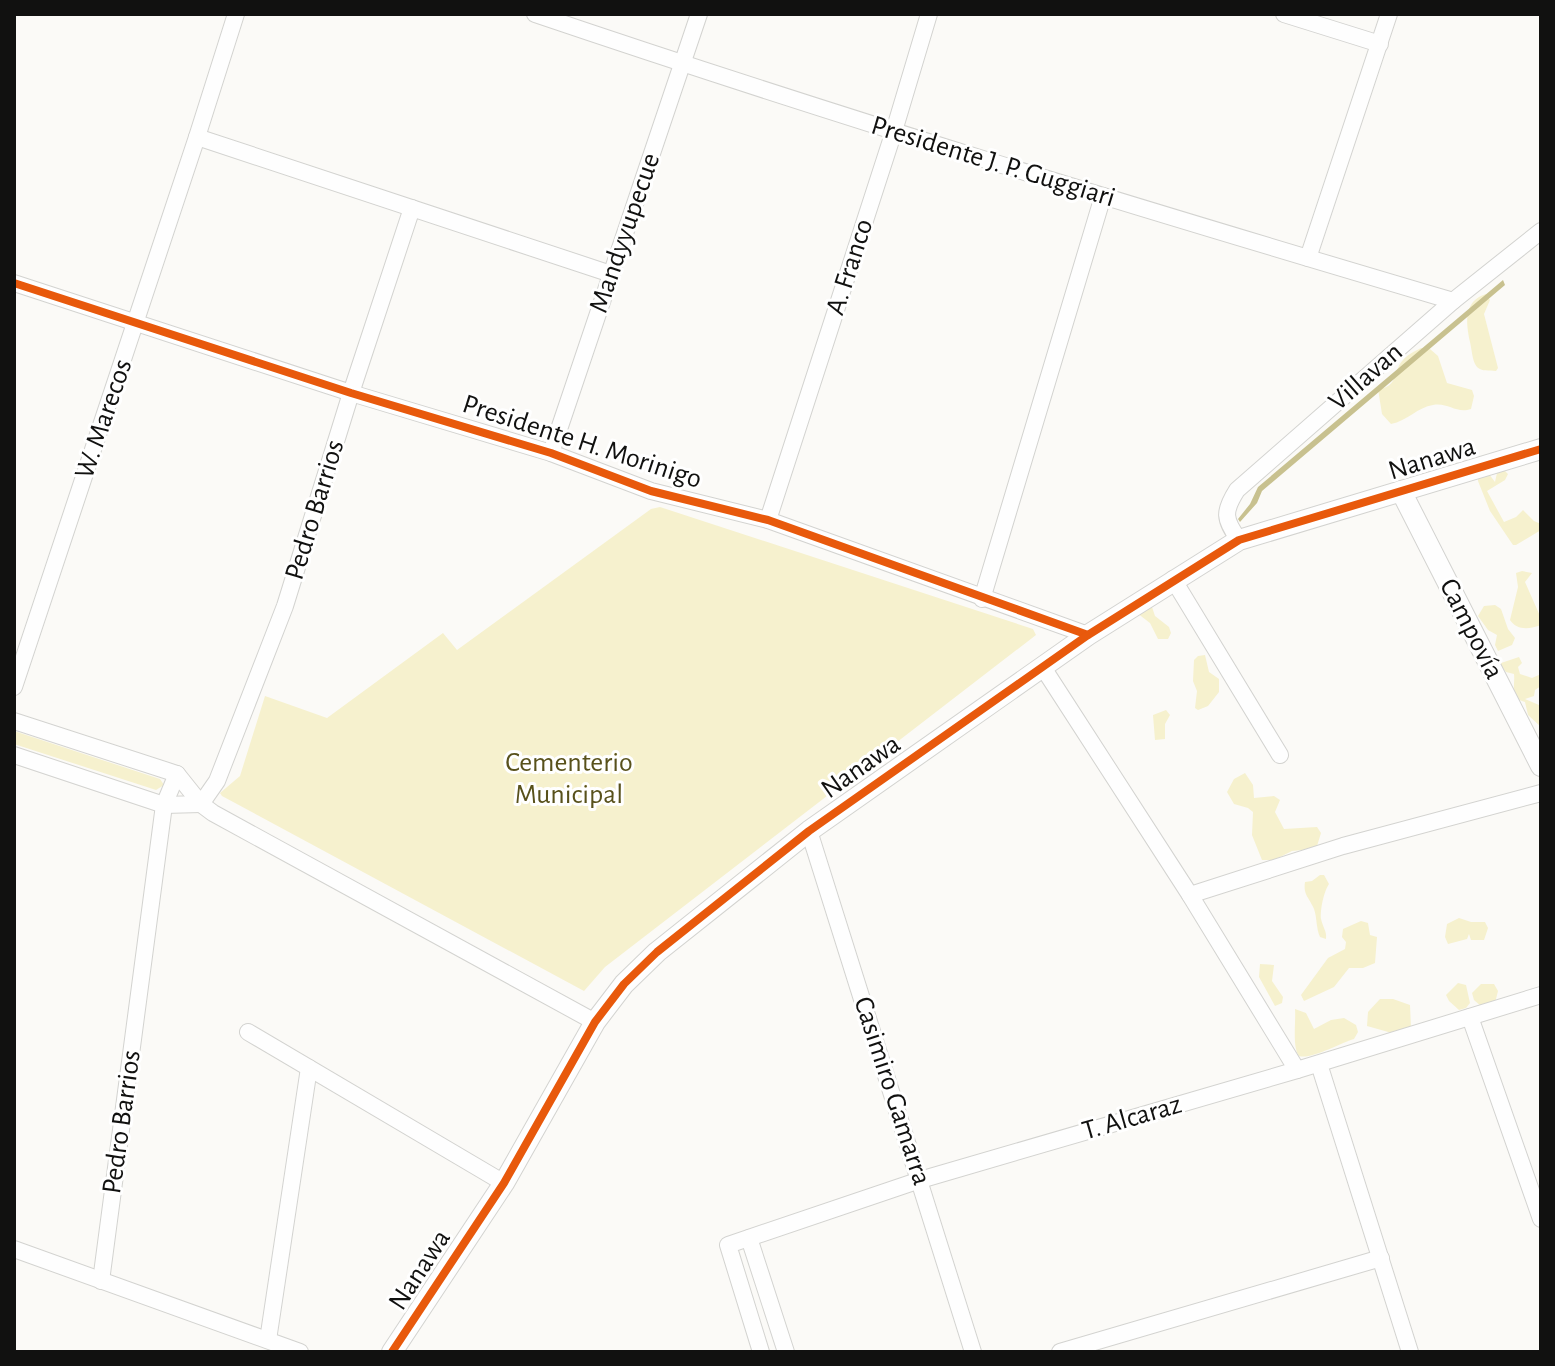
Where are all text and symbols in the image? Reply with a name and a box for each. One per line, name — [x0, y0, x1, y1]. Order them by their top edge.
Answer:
street label: Presidente J. P. Guggiari — [868, 112, 1118, 212]
street label: Mandyyupecue — [585, 150, 665, 316]
street label: A. Franco — [821, 216, 879, 318]
street label: Villavan — [1324, 338, 1408, 416]
street label: W. Marecos — [70, 355, 138, 483]
street label: Presidente H. Morinigo — [459, 390, 705, 494]
street label: Nanawa — [1385, 432, 1479, 485]
street label: Pedro Barrios — [280, 437, 350, 583]
street label: Campovía — [1434, 574, 1508, 684]
street label: Nanawa — [816, 730, 906, 804]
park label: Cementerio Municipal — [505, 749, 633, 809]
street label: Casimiro Gamarra — [848, 993, 936, 1189]
street label: Pedro Barrios — [98, 1048, 146, 1196]
street label: T. Alcaraz — [1079, 1090, 1185, 1146]
street label: Nanawa — [384, 1225, 456, 1315]

